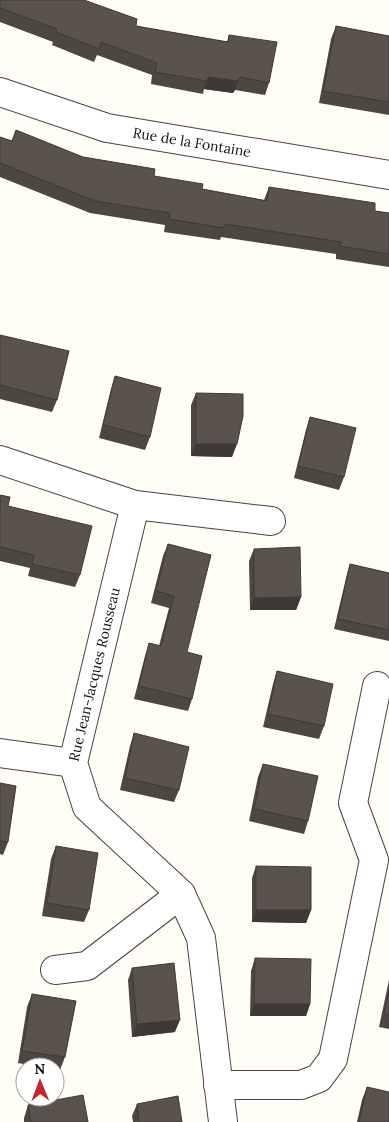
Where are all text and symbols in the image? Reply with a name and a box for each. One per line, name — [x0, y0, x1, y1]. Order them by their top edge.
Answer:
street label: Rue de la Fontaine — [131, 123, 253, 161]
street label: Rue Jean-Jacques Rousseau — [65, 586, 124, 763]
north arrow — [15, 1057, 65, 1107]
text: N — [34, 1060, 46, 1078]

